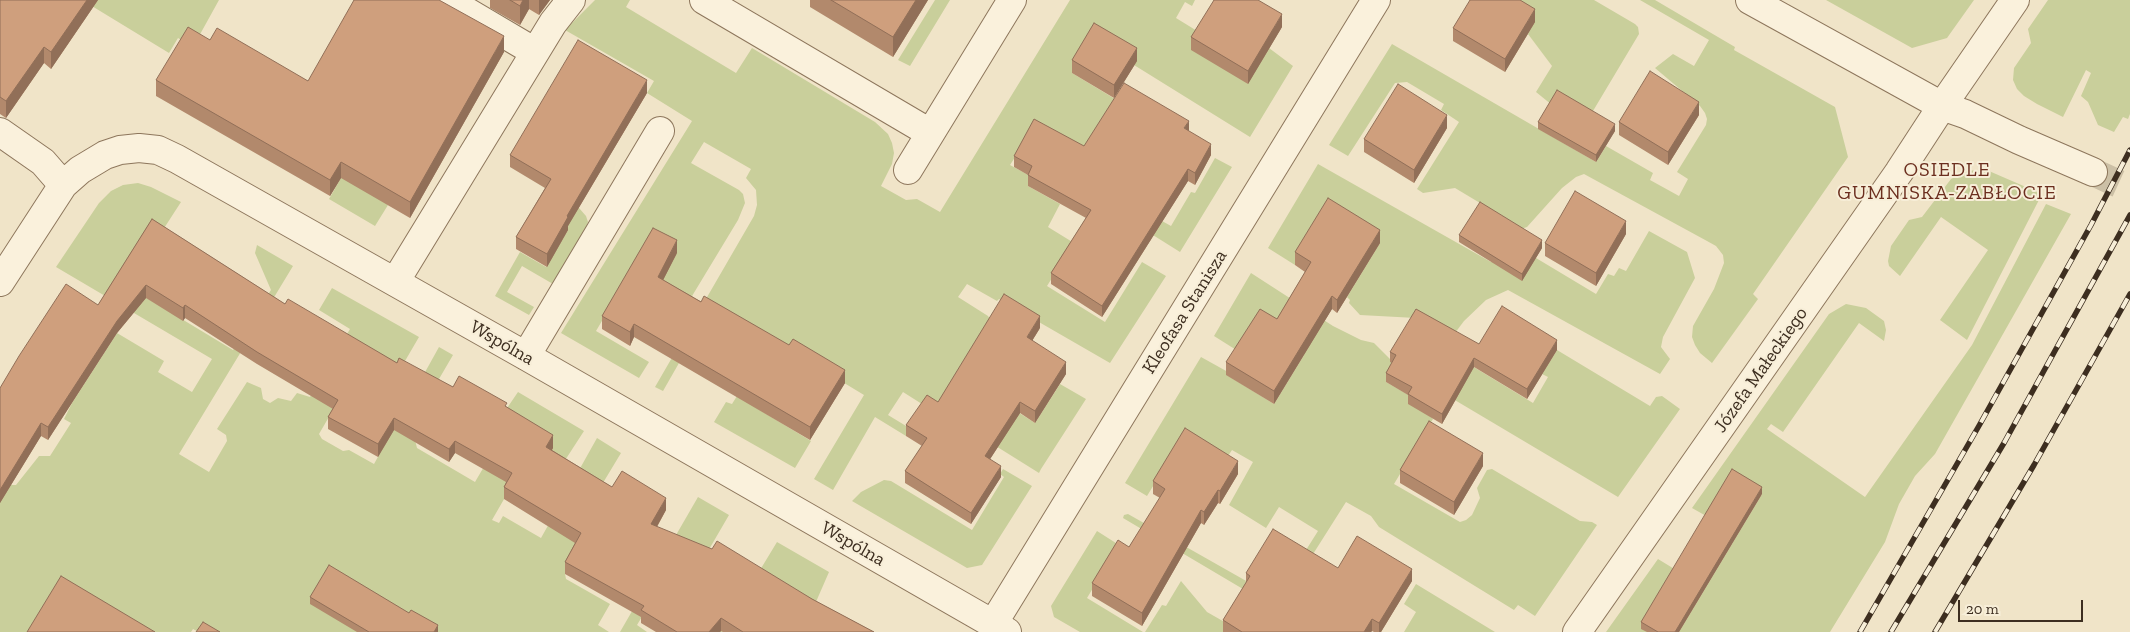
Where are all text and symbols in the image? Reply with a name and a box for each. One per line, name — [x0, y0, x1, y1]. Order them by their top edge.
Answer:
district label: OSIEDLE GUMNISKA-ZABŁOCIE — [1835, 158, 2059, 205]
street label: Kleofasa Stanisza — [1138, 246, 1232, 378]
street label: Józefa Małeckiego — [1709, 303, 1813, 437]
street label: Wspólna — [466, 316, 538, 370]
street label: Wspólna — [817, 517, 889, 571]
scale bar — [1960, 590, 2085, 622]
text: 20 m — [1966, 600, 1999, 618]

